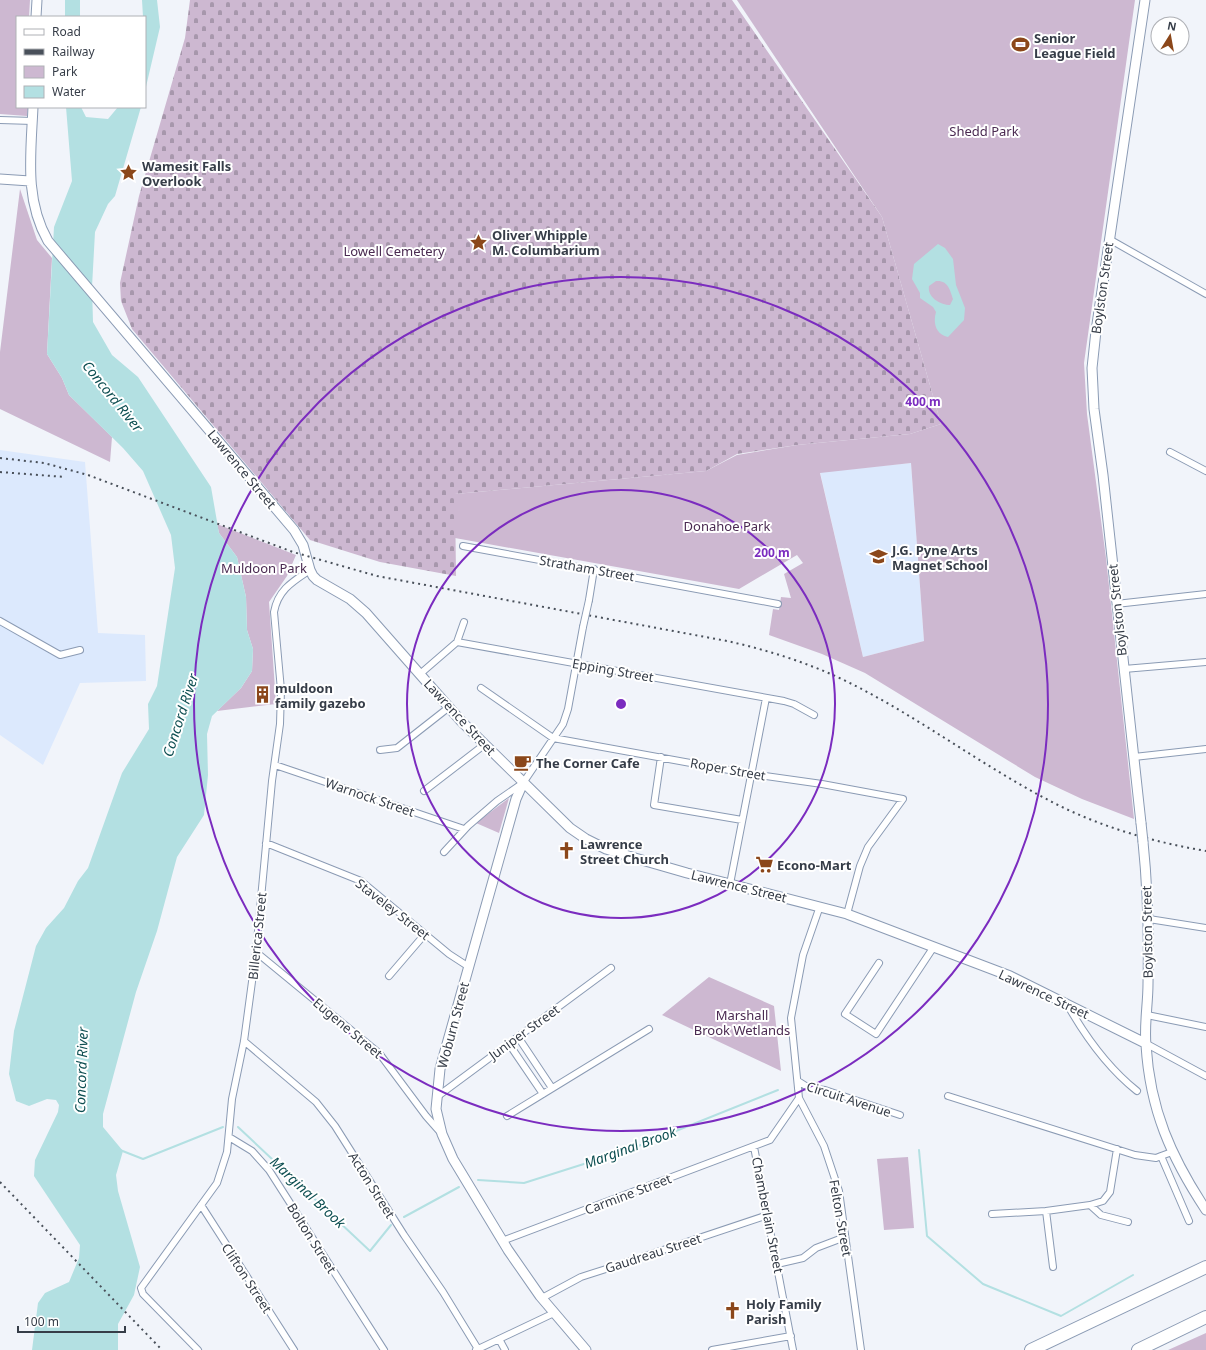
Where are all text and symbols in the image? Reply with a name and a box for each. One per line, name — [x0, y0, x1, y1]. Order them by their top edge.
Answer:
legend — [16, 16, 146, 108]
north arrow — [1150, 16, 1190, 56]
text: N — [1166, 17, 1178, 34]
text: Road — [52, 23, 81, 40]
place label: Senior League Field — [1034, 29, 1116, 62]
sports icon: Senior League Field — [1011, 35, 1031, 55]
text: Railway — [52, 43, 96, 60]
text: Park — [52, 63, 78, 80]
text: Water — [52, 83, 86, 100]
park label: Shedd Park — [949, 122, 1019, 140]
place label: Wamesit Falls Overlook — [142, 157, 231, 190]
place icon: Wamesit Falls Overlook — [119, 163, 139, 183]
place label: Oliver Whipple M. Columbarium — [492, 226, 600, 259]
place icon: Oliver Whipple M. Columbarium — [469, 232, 489, 252]
street label: Boylston Street — [1087, 241, 1117, 335]
park label: Lowell Cemetery — [343, 242, 445, 260]
water label: Concord River — [78, 357, 148, 436]
text: 400 m — [905, 393, 941, 410]
street label: Lawrence Street — [204, 426, 281, 513]
park label: Donahoe Park — [684, 517, 770, 535]
place label: J.G. Pyne Arts Magnet School — [891, 541, 988, 574]
text: 200 m — [754, 544, 790, 561]
school or university icon: J.G. Pyne Arts Magnet School — [869, 547, 889, 567]
street label: Stratham Street — [538, 551, 636, 585]
park label: Muldoon Park — [221, 559, 307, 577]
street label: Boylston Street — [1103, 563, 1131, 657]
street label: Epping Street — [571, 654, 655, 686]
water label: Concord River — [158, 671, 202, 759]
street label: Lawrence Street — [420, 675, 500, 759]
place label: muldoon family gazebo — [275, 679, 366, 712]
building icon: muldoon family gazebo — [252, 685, 272, 705]
centre of rings — [614, 697, 628, 711]
cafe icon: The Corner Cafe — [513, 753, 533, 773]
place label: The Corner Cafe — [536, 754, 640, 772]
street label: Roper Street — [689, 754, 767, 785]
street label: Warnock Street — [323, 773, 417, 821]
place label: Lawrence Street Church — [580, 835, 669, 868]
church icon: Lawrence Street Church — [557, 841, 577, 861]
supermarket icon: Econo-Mart — [754, 855, 774, 875]
place label: Econo-Mart — [777, 856, 852, 874]
street label: Lawrence Street — [689, 865, 789, 907]
street label: Staveley Street — [352, 874, 434, 944]
street label: Boylston Street — [1137, 885, 1157, 978]
street label: Billerica Street — [243, 891, 271, 981]
street label: Lawrence Street — [996, 965, 1093, 1023]
street label: Woburn Street — [433, 979, 473, 1070]
street label: Eugene Street — [309, 994, 387, 1063]
street label: Juniper Street — [483, 1000, 563, 1065]
park label: Marshall Brook Wetlands — [694, 1006, 790, 1039]
water label: Concord River — [70, 1026, 92, 1113]
street label: Circuit Avenue — [804, 1077, 894, 1121]
water label: Marginal Brook — [581, 1121, 680, 1172]
street label: Acton Street — [345, 1149, 400, 1222]
water label: Marginal Brook — [266, 1152, 351, 1233]
street label: Chamberlain Street — [748, 1155, 788, 1275]
street label: Carmine Street — [582, 1169, 674, 1219]
street label: Felton Street — [825, 1178, 857, 1258]
street label: Bolton Street — [283, 1199, 341, 1277]
street label: Gaudreau Street — [603, 1229, 704, 1277]
street label: Clifton Street — [218, 1240, 276, 1317]
place label: Holy Family Parish — [746, 1295, 822, 1328]
church icon: Holy Family Parish — [723, 1301, 743, 1321]
scale bar — [18, 1308, 125, 1334]
text: 100 m — [24, 1313, 59, 1330]

